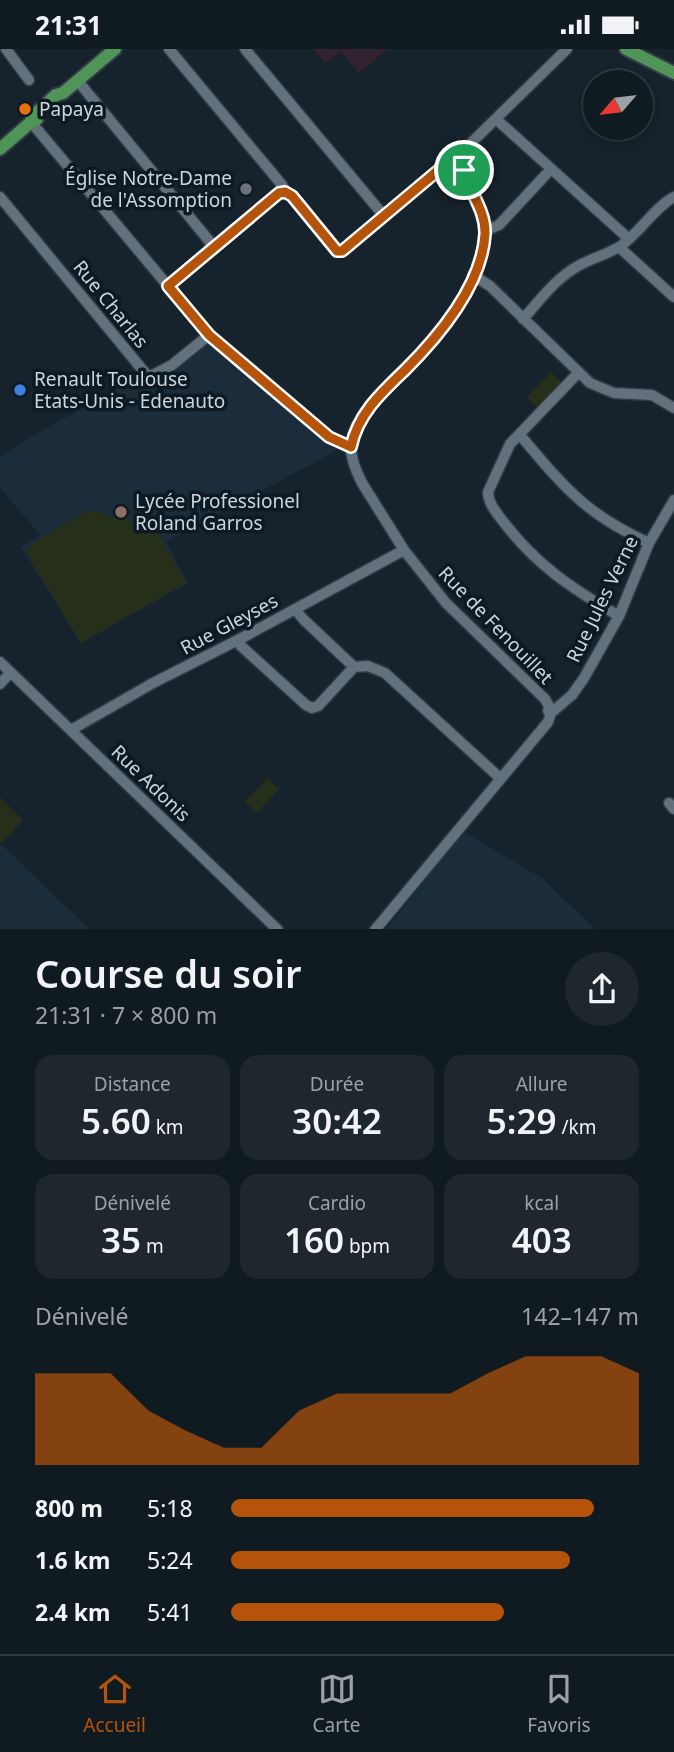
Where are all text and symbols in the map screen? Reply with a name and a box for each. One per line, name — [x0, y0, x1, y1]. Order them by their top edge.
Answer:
text: 21:31 — [35, 7, 102, 43]
north arrow — [583, 70, 653, 140]
map controls — [583, 70, 653, 140]
place label: Papaya — [39, 96, 104, 122]
marker: Papaya — [17, 101, 33, 117]
pin — [434, 140, 494, 200]
icon: arrive — [445, 151, 483, 189]
place label: Église Notre-Dame de l'Assomption — [65, 165, 232, 213]
marker: Église Notre-Dame de l'Assomption — [238, 181, 254, 197]
street label: Rue Charlas — [67, 255, 155, 353]
place label: Renault Toulouse Etats-Unis - Edenauto — [34, 366, 225, 414]
marker: Renault Toulouse Etats-Unis - Edenauto — [12, 382, 28, 398]
place label: Lycée Professionel Roland Garros — [135, 488, 300, 536]
marker: Lycée Professionel Roland Garros — [113, 504, 129, 520]
street label: Rue Jules Verne — [560, 531, 644, 667]
street label: Rue de Fenouillet — [433, 560, 559, 690]
street label: Rue Gleyses — [176, 587, 282, 661]
street label: Rue Adonis — [106, 739, 196, 827]
text: Course du soir — [35, 947, 302, 999]
button: share — [565, 952, 639, 1026]
text: 21:31 · 7 × 800 m — [35, 999, 217, 1031]
text: Distance — [94, 1071, 171, 1097]
text: Durée — [310, 1071, 364, 1097]
text: Allure — [516, 1071, 568, 1097]
text: 5.60 — [81, 1097, 151, 1144]
text: 30:42 — [292, 1097, 382, 1144]
text: 5:29 — [487, 1097, 557, 1144]
text: km — [151, 1114, 184, 1140]
text: /km — [557, 1114, 596, 1140]
text: Dénivelé — [94, 1190, 171, 1216]
text: Cardio — [308, 1190, 366, 1216]
text: kcal — [524, 1190, 559, 1216]
text: 35 — [101, 1216, 141, 1263]
text: 160 — [284, 1216, 344, 1263]
text: 403 — [512, 1216, 572, 1263]
text: m — [141, 1233, 164, 1259]
text: bpm — [344, 1233, 390, 1259]
text: Dénivelé — [35, 1300, 128, 1332]
text: 142–147 m — [521, 1300, 639, 1332]
text: 800 m — [35, 1492, 103, 1524]
text: 5:18 — [147, 1492, 193, 1524]
text: 1.6 km — [35, 1544, 110, 1576]
text: 5:24 — [147, 1544, 193, 1576]
text: 2.4 km — [35, 1596, 110, 1628]
text: 5:41 — [147, 1596, 193, 1628]
tab: Accueil — [83, 1670, 146, 1738]
tab: Carte — [313, 1670, 361, 1738]
tab: Favoris — [527, 1670, 591, 1738]

